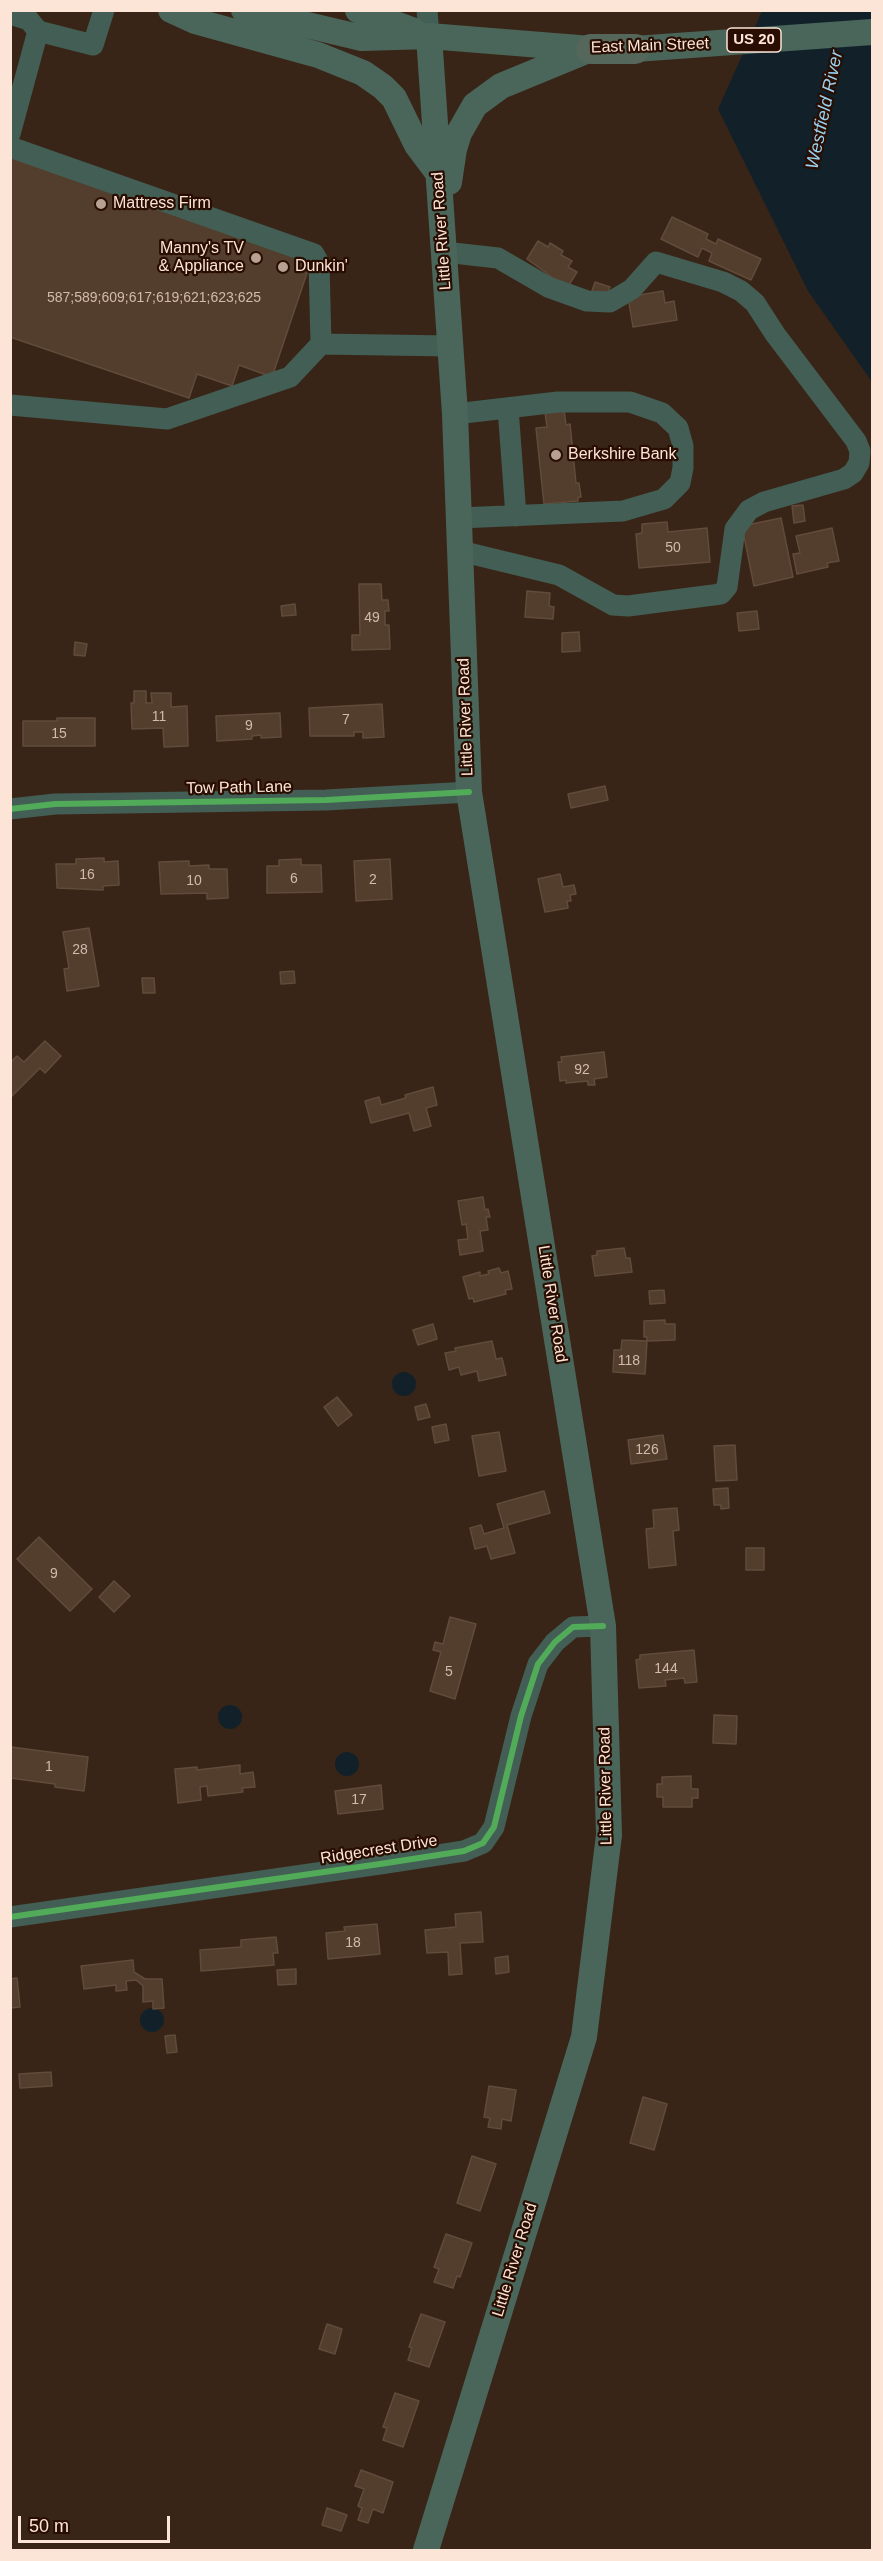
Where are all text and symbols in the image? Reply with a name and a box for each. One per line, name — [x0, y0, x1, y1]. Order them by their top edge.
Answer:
road number: US 20 — [727, 28, 781, 52]
street label: East Main Street — [591, 34, 709, 58]
water label: Westfield River — [802, 49, 848, 171]
street label: Little River Road — [428, 171, 456, 291]
place label: Mattress Firm — [113, 194, 211, 214]
marker: Mattress Firm — [94, 197, 108, 211]
place label: Manny's TV & Appliance — [159, 239, 244, 277]
marker: Manny's TV & Appliance — [249, 251, 263, 265]
place label: Dunkin' — [295, 257, 348, 277]
marker: Dunkin' — [276, 260, 290, 274]
house number: 587;589;609;617;619;621;623;625 — [47, 290, 261, 306]
place label: Berkshire Bank — [568, 445, 676, 465]
marker: Berkshire Bank — [549, 448, 563, 462]
house number: 50 — [665, 540, 681, 556]
house number: 49 — [364, 610, 380, 626]
street label: Little River Road — [454, 658, 478, 776]
house number: 11 — [152, 709, 166, 725]
house number: 7 — [342, 712, 350, 728]
house number: 9 — [245, 718, 253, 734]
house number: 15 — [51, 726, 67, 742]
street label: Tow Path Lane — [186, 777, 292, 799]
house number: 16 — [79, 867, 95, 883]
house number: 6 — [290, 871, 298, 887]
house number: 2 — [369, 872, 377, 888]
house number: 10 — [186, 873, 202, 889]
house number: 28 — [72, 942, 88, 958]
house number: 92 — [574, 1062, 590, 1078]
street label: Little River Road — [533, 1244, 571, 1364]
house number: 118 — [618, 1353, 640, 1369]
house number: 126 — [635, 1442, 659, 1458]
house number: 9 — [50, 1566, 58, 1582]
house number: 144 — [654, 1661, 678, 1677]
house number: 5 — [445, 1664, 453, 1680]
street label: Little River Road — [595, 1727, 617, 1845]
house number: 1 — [45, 1759, 53, 1775]
house number: 17 — [351, 1792, 367, 1808]
street label: Ridgecrest Drive — [319, 1831, 439, 1869]
house number: 18 — [345, 1935, 361, 1951]
street label: Little River Road — [489, 2201, 541, 2319]
scale bar — [21, 2504, 172, 2542]
text: 50 m — [29, 2516, 69, 2536]

